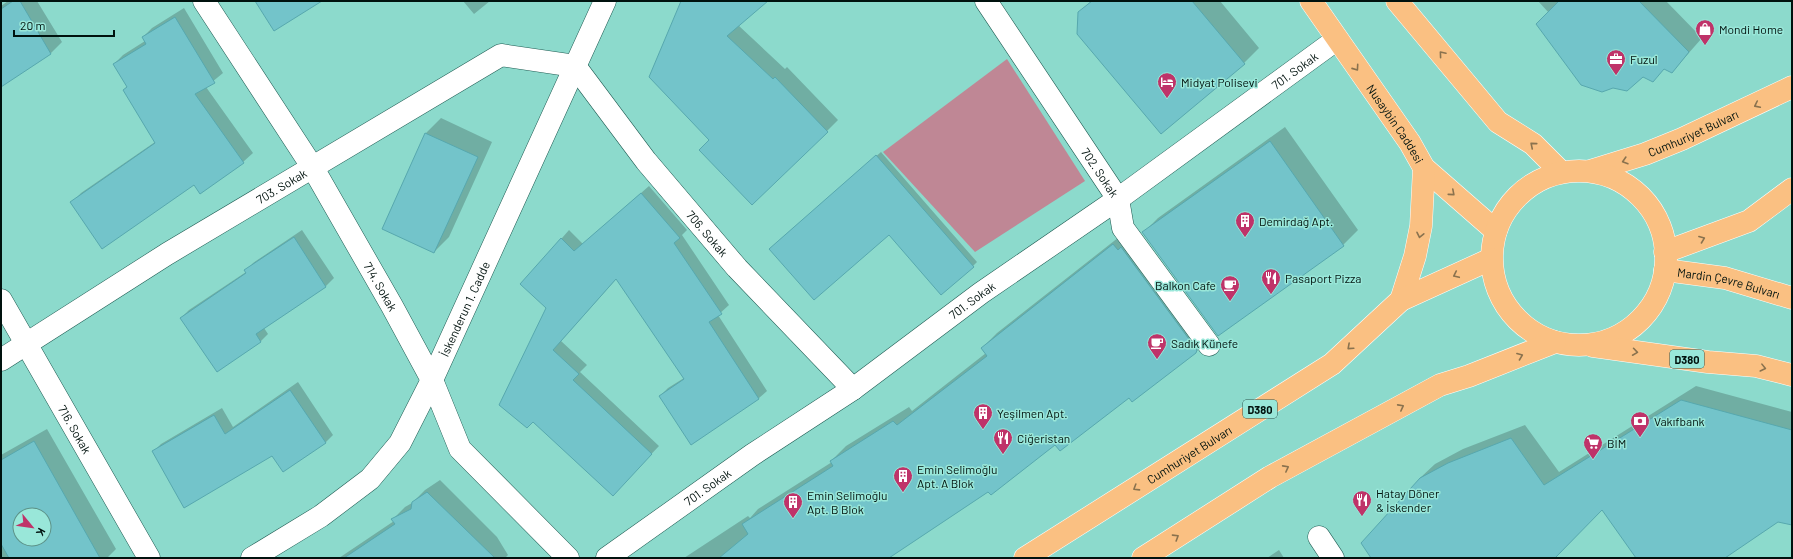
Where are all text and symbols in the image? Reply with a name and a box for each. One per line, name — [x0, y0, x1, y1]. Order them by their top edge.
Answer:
scale bar — [14, 12, 114, 38]
text: 20 m — [20, 18, 46, 32]
shop icon: Mondi Home — [1694, 18, 1716, 46]
place label: Mondi Home — [1719, 22, 1783, 36]
office icon: Fuzul — [1605, 48, 1627, 76]
street label: 701. Sokak — [1269, 49, 1320, 92]
one-way arrow — [1439, 52, 1446, 59]
place label: Fuzul — [1630, 52, 1658, 66]
one-way arrow — [1352, 64, 1359, 71]
hotel icon: Midyat Polisevi — [1156, 71, 1178, 99]
place label: Midyat Polisevi — [1181, 75, 1257, 89]
street label: Nusaybin Caddesi — [1364, 81, 1427, 166]
one-way arrow — [1754, 100, 1761, 107]
street label: Cumhuriyet Bulvarı — [1646, 106, 1740, 159]
one-way arrow — [1530, 143, 1537, 150]
street label: 702. Sokak — [1079, 145, 1122, 200]
one-way arrow — [1621, 156, 1628, 165]
street label: 703. Sokak — [254, 166, 309, 206]
one-way arrow — [1447, 188, 1455, 195]
street label: 706. Sokak — [684, 207, 731, 259]
building icon: Demirdağ Apt. — [1234, 210, 1256, 238]
place label: Demirdağ Apt. — [1259, 214, 1333, 228]
one-way arrow — [1416, 231, 1424, 238]
one-way arrow — [1698, 235, 1705, 243]
street label: İskenderun 1. Cadde — [437, 259, 492, 359]
street label: 714. Sokak — [361, 260, 400, 313]
street label: Mardin Çevre Bulvarı — [1676, 265, 1782, 301]
restaurant icon: Pasaport Pizza — [1260, 267, 1282, 295]
one-way arrow — [1453, 270, 1460, 278]
place label: Pasaport Pizza — [1285, 271, 1361, 285]
cafe icon: Balkon Cafe — [1219, 274, 1241, 302]
place label: Balkon Cafe — [1155, 278, 1216, 292]
street label: 701. Sokak — [946, 279, 998, 322]
cafe icon: Sadık Künefe — [1146, 332, 1168, 360]
place label: Sadık Künefe — [1171, 336, 1238, 350]
one-way arrow — [1347, 343, 1355, 350]
one-way arrow — [1631, 347, 1638, 356]
road number: D380 — [1670, 350, 1704, 368]
one-way arrow — [1516, 352, 1523, 360]
one-way arrow — [1760, 363, 1767, 371]
road number: D380 — [1243, 400, 1277, 418]
building icon: Yeşilmen Apt. — [972, 402, 994, 430]
street label: 716. Sokak — [56, 403, 95, 456]
one-way arrow — [1396, 404, 1404, 411]
place label: Yeşilmen Apt. — [997, 406, 1068, 420]
bank icon: Vakıfbank — [1629, 410, 1651, 438]
place label: Vakıfbank — [1654, 414, 1705, 428]
street label: Cumhuriyet Bulvarı — [1144, 422, 1234, 486]
restaurant icon: Ciğeristan — [992, 427, 1014, 455]
place label: Ciğeristan — [1017, 431, 1070, 445]
supermarket icon: BİM — [1582, 432, 1604, 460]
place label: BİM — [1607, 436, 1626, 450]
place label: Emin Selimoğlu Apt. A Blok — [917, 462, 997, 490]
building icon: Emin Selimoğlu Apt. A Blok — [892, 465, 914, 493]
street label: 701. Sokak — [681, 466, 733, 508]
one-way arrow — [1282, 466, 1289, 473]
one-way arrow — [1133, 483, 1140, 490]
place label: Hatay Döner & İskender — [1376, 486, 1440, 514]
place label: Emin Selimoğlu Apt. B Blok — [807, 488, 887, 516]
restaurant icon: Hatay Döner & İskender — [1351, 489, 1373, 517]
building icon: Emin Selimoğlu Apt. B Blok — [782, 491, 804, 519]
north arrow — [12, 507, 52, 547]
text: K — [34, 526, 49, 538]
one-way arrow — [1172, 534, 1179, 542]

